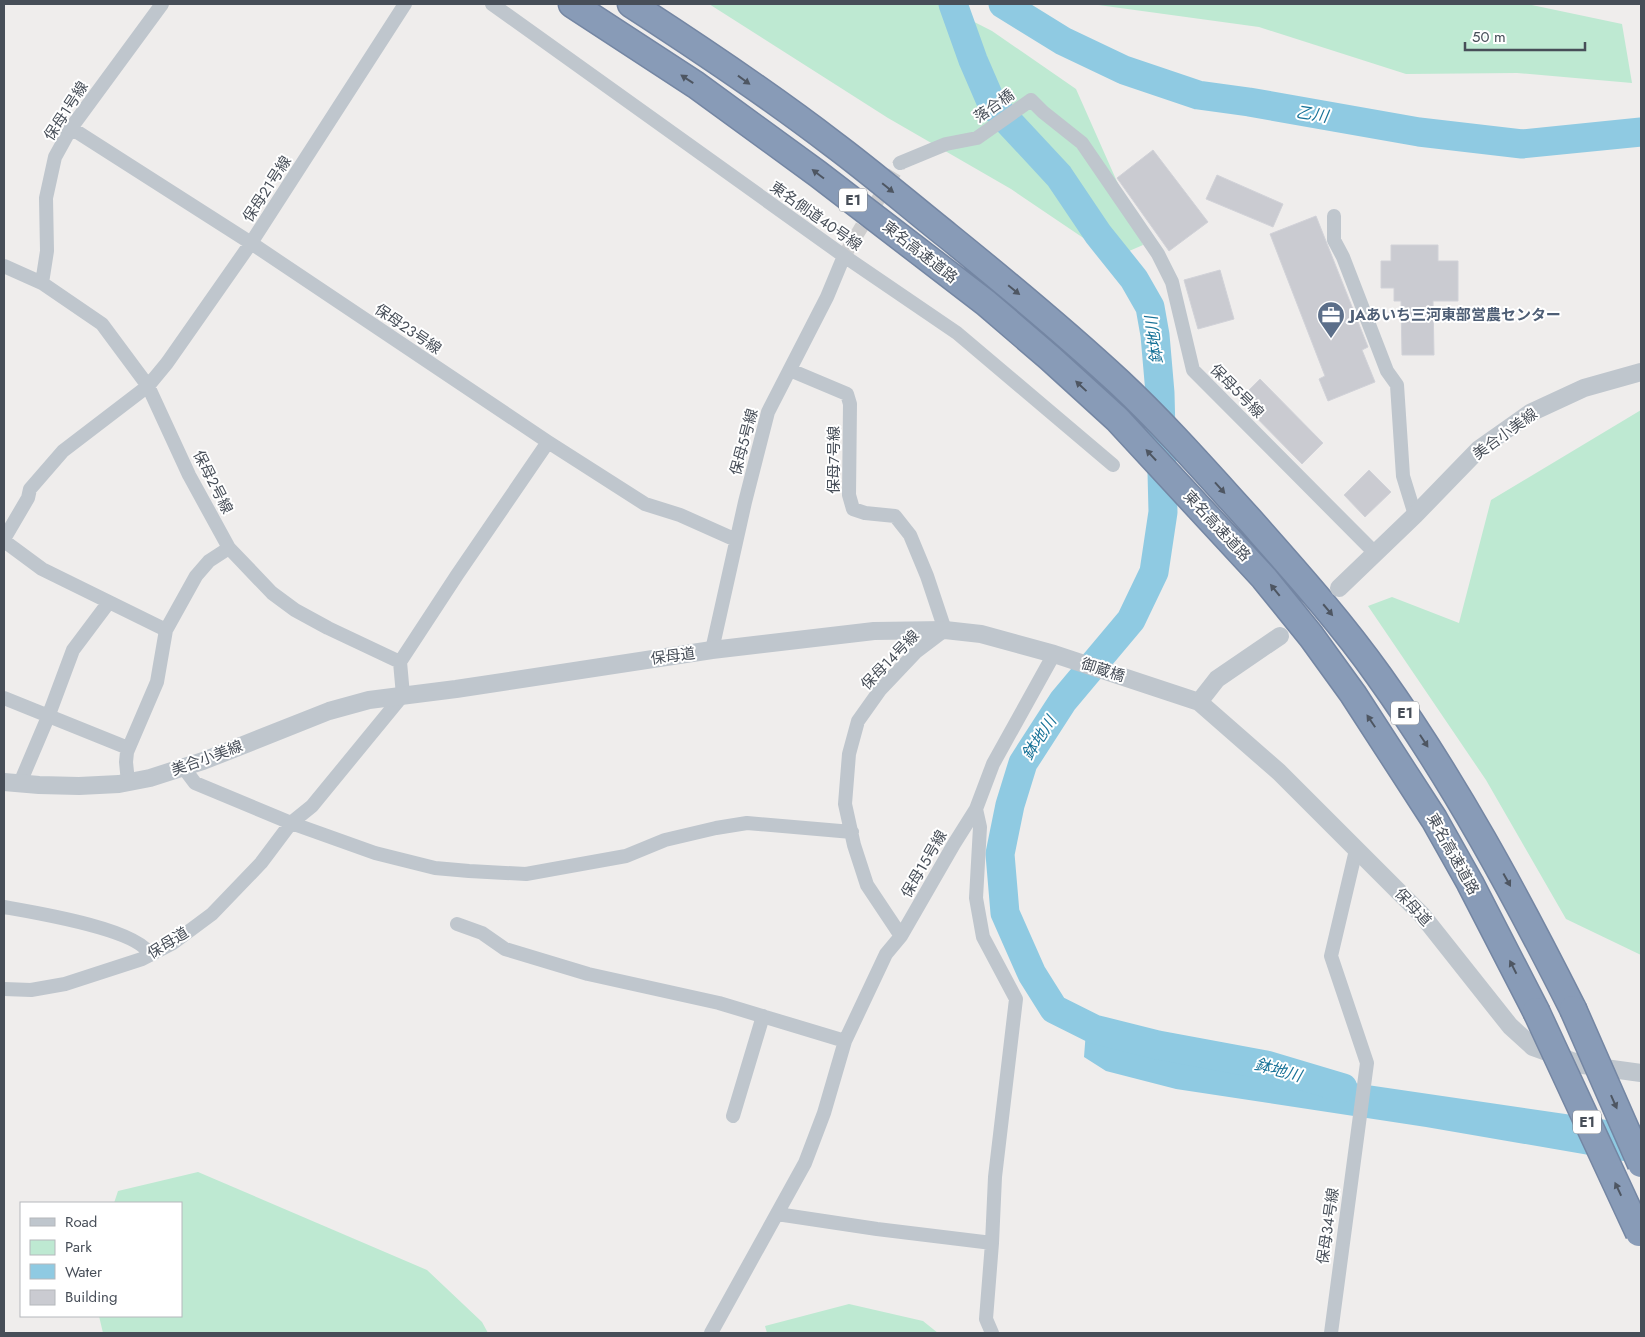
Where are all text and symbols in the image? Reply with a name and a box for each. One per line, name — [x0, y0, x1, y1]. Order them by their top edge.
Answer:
scale bar — [1465, 20, 1585, 52]
text: 50 m — [1472, 26, 1506, 48]
one-way arrow — [680, 74, 693, 83]
one-way arrow — [737, 75, 751, 85]
street label: 保母1号線 — [39, 77, 93, 145]
street label: 落合橋 — [969, 84, 1019, 128]
water label: 乙川 — [1294, 100, 1332, 128]
street label: 保母21号線 — [237, 151, 297, 227]
one-way arrow — [811, 169, 825, 179]
street label: 東名側道40号線 — [766, 176, 866, 256]
one-way arrow — [882, 182, 894, 193]
road number: E1 — [839, 188, 867, 212]
street label: 東名高速道路 — [878, 216, 962, 288]
one-way arrow — [1007, 285, 1020, 296]
street label: 保母23号線 — [370, 298, 446, 360]
office icon: JAあいち三河東部営農センター — [1316, 300, 1346, 339]
place label: JAあいち三河東部営農センター — [1347, 304, 1561, 326]
water label: 鉢地川 — [1139, 313, 1168, 365]
street label: 保母5号線 — [1205, 359, 1269, 423]
one-way arrow — [1075, 380, 1087, 392]
street label: 美合小美線 — [1468, 403, 1542, 465]
street label: 保母5号線 — [725, 406, 763, 478]
street label: 保母7号線 — [823, 426, 845, 494]
street label: 保母2号線 — [188, 446, 238, 518]
one-way arrow — [1145, 449, 1157, 461]
one-way arrow — [1214, 481, 1226, 493]
street label: 東名高速道路 — [1178, 486, 1256, 566]
one-way arrow — [1269, 584, 1280, 597]
one-way arrow — [1322, 603, 1333, 616]
street label: 保母14号線 — [856, 625, 924, 695]
street label: 保母道 — [649, 642, 697, 670]
street label: 御蔵橋 — [1078, 653, 1128, 687]
road number: E1 — [1391, 701, 1419, 724]
water label: 鉢地川 — [1016, 710, 1063, 764]
one-way arrow — [1366, 714, 1376, 728]
one-way arrow — [1419, 734, 1428, 747]
street label: 美合小美線 — [168, 735, 246, 781]
street label: 東名高速道路 — [1422, 809, 1484, 899]
street label: 保母15号線 — [896, 826, 952, 902]
one-way arrow — [1503, 873, 1511, 887]
street label: 保母道 — [1390, 883, 1436, 931]
street label: 保母道 — [143, 922, 193, 964]
one-way arrow — [1509, 960, 1518, 975]
water label: 鉢地川 — [1252, 1053, 1306, 1088]
one-way arrow — [1610, 1095, 1618, 1109]
road number: E1 — [1573, 1110, 1601, 1134]
one-way arrow — [1614, 1182, 1622, 1196]
street label: 保母34号線 — [1312, 1186, 1344, 1266]
legend — [20, 1202, 182, 1317]
text: Road — [65, 1211, 97, 1233]
text: Park — [65, 1236, 92, 1258]
text: Water — [65, 1261, 103, 1283]
text: Building — [65, 1286, 117, 1308]

